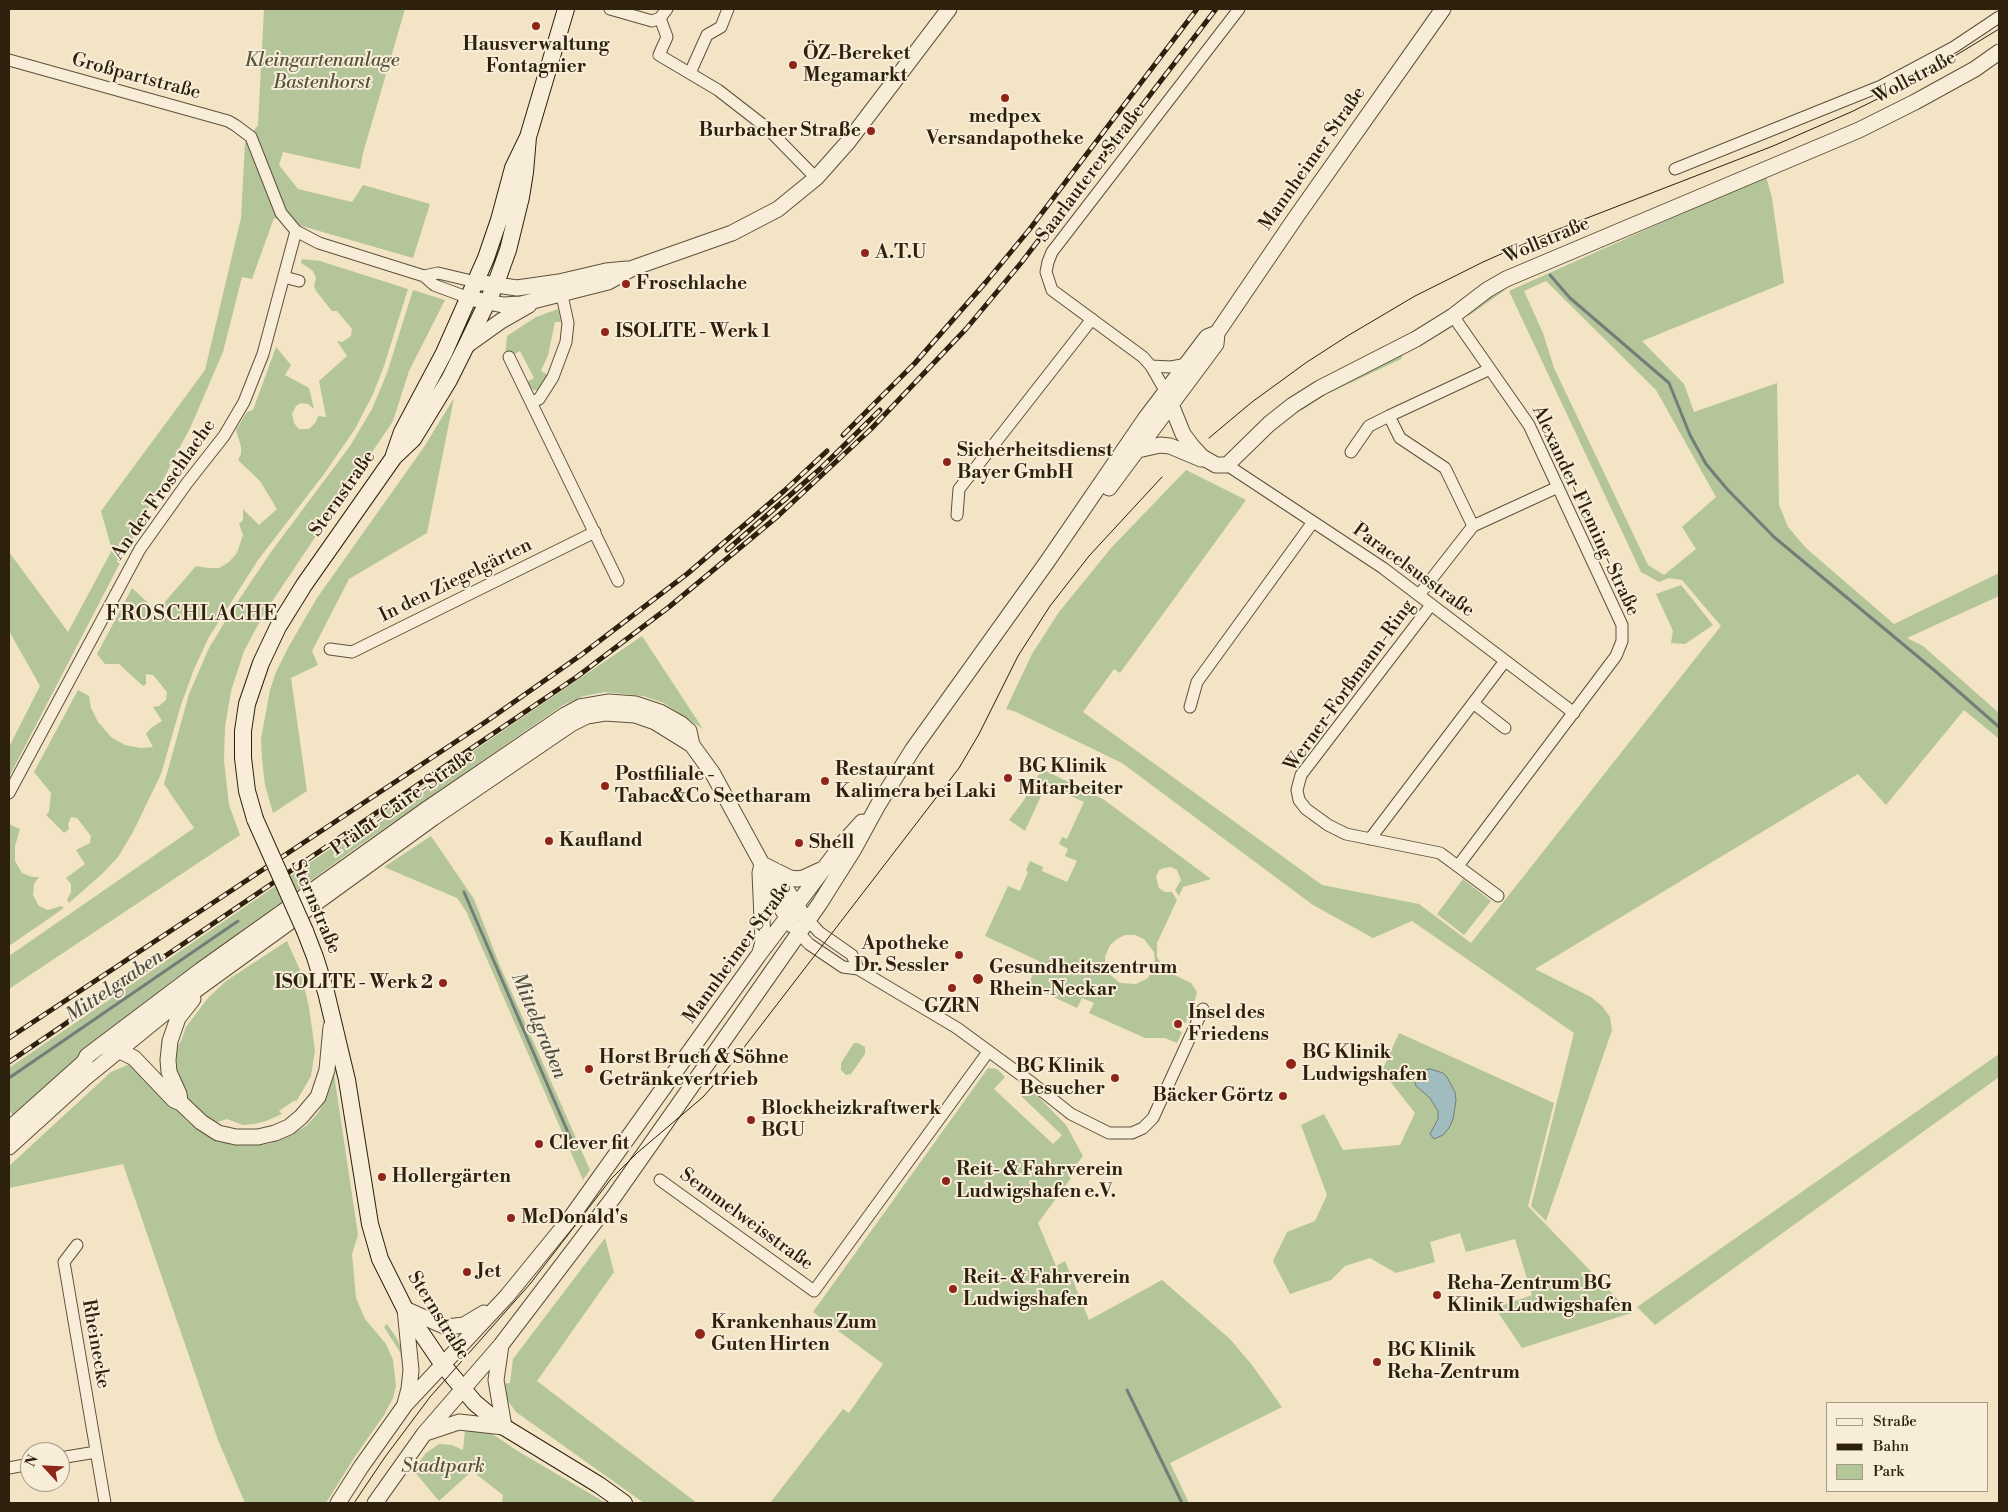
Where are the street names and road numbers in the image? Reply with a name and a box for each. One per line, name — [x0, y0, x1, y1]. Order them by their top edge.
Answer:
street label: Wollstraße — [1869, 47, 1961, 109]
street label: Großpartstraße — [69, 49, 203, 105]
street label: Mannheimer Straße — [1255, 83, 1371, 235]
street label: Saarlauterer Straße — [1032, 101, 1150, 247]
street label: Wollstraße — [1501, 213, 1593, 269]
street label: Alexander-Fleming-Straße — [1526, 402, 1644, 620]
street label: An der Froschlache — [107, 415, 221, 565]
street label: Sternstraße — [305, 446, 381, 542]
street label: Paracelsusstraße — [1348, 519, 1478, 623]
street label: In den Ziegelgärten — [376, 534, 536, 628]
street label: Werner-Forßmann-Ring — [1280, 596, 1420, 776]
street label: Prälat-Caire-Straße — [327, 745, 479, 861]
street label: Sternstraße — [285, 856, 345, 958]
street label: Mannheimer Straße — [679, 877, 797, 1029]
street label: Semmelweisstraße — [675, 1164, 817, 1276]
street label: Sternstraße — [402, 1268, 474, 1364]
street label: Rheinecke — [76, 1298, 114, 1390]

